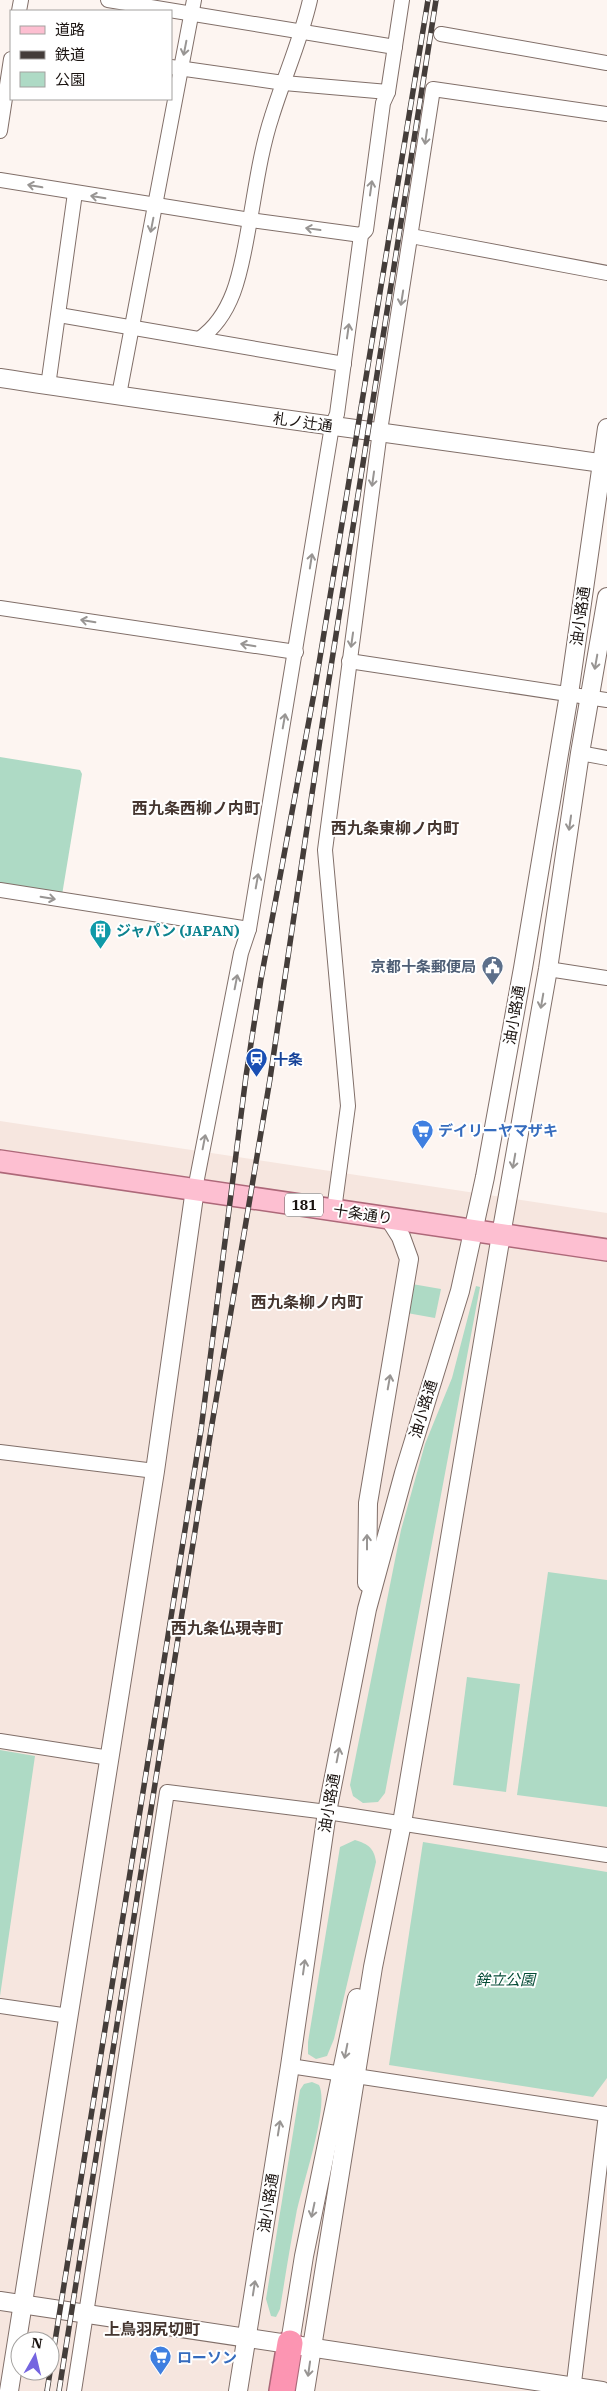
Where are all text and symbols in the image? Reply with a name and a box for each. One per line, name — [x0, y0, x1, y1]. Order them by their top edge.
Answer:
legend — [10, 10, 172, 100]
text: 道路 — [55, 20, 85, 39]
one-way arrow — [180, 40, 189, 56]
text: 鉄道 — [55, 45, 85, 64]
text: 公園 — [55, 70, 85, 89]
one-way arrow — [421, 129, 431, 145]
one-way arrow — [27, 181, 43, 191]
one-way arrow — [367, 181, 377, 197]
one-way arrow — [90, 191, 106, 201]
one-way arrow — [146, 216, 156, 232]
one-way arrow — [305, 224, 321, 234]
one-way arrow — [396, 289, 406, 305]
one-way arrow — [344, 323, 354, 339]
street label: 札ノ辻通 — [272, 408, 334, 436]
one-way arrow — [368, 471, 378, 487]
one-way arrow — [306, 553, 316, 569]
street label: 油小路通 — [566, 585, 594, 647]
one-way arrow — [80, 616, 96, 626]
one-way arrow — [347, 632, 357, 648]
one-way arrow — [241, 640, 257, 650]
one-way arrow — [590, 654, 600, 670]
one-way arrow — [280, 713, 290, 729]
district label: 西九条西柳ノ内町 — [132, 798, 260, 818]
one-way arrow — [564, 814, 574, 830]
district label: 西九条東柳ノ内町 — [331, 818, 459, 838]
one-way arrow — [253, 874, 263, 890]
one-way arrow — [40, 893, 56, 903]
building icon: ジャパン (JAPAN) — [88, 918, 112, 949]
place label: ジャパン (JAPAN) — [116, 921, 240, 940]
public building icon: 京都十条郵便局 — [480, 954, 504, 985]
place label: 京都十条郵便局 — [371, 957, 476, 976]
one-way arrow — [231, 975, 241, 991]
street label: 油小路通 — [499, 984, 529, 1046]
one-way arrow — [537, 992, 547, 1008]
station icon: 十条 — [245, 1047, 269, 1078]
place label: 十条 — [273, 1050, 303, 1069]
supermarket icon: デイリーヤマザキ — [410, 1118, 434, 1149]
place label: デイリーヤマザキ — [438, 1121, 558, 1140]
one-way arrow — [200, 1134, 210, 1150]
one-way arrow — [508, 1152, 518, 1168]
road number: 181 — [285, 1194, 323, 1216]
street label: 十条通り — [332, 1200, 394, 1228]
district label: 西九条柳ノ内町 — [251, 1292, 363, 1312]
one-way arrow — [384, 1374, 394, 1390]
street label: 油小路通 — [405, 1378, 441, 1440]
one-way arrow — [362, 1535, 372, 1551]
district label: 西九条仏現寺町 — [171, 1618, 283, 1638]
one-way arrow — [334, 1747, 343, 1763]
street label: 油小路通 — [314, 1772, 344, 1834]
one-way arrow — [299, 1960, 309, 1976]
park label: 鉾立公園 — [475, 1970, 537, 1989]
one-way arrow — [341, 2043, 351, 2059]
one-way arrow — [275, 2120, 285, 2136]
street label: 油小路通 — [254, 2172, 282, 2234]
one-way arrow — [308, 2202, 318, 2218]
one-way arrow — [250, 2281, 260, 2297]
district label: 上鳥羽尻切町 — [104, 2319, 200, 2339]
north arrow — [10, 2331, 60, 2381]
text: N — [30, 2333, 44, 2353]
supermarket icon: ローソン — [149, 2345, 173, 2376]
place label: ローソン — [177, 2348, 237, 2367]
one-way arrow — [303, 2360, 313, 2376]

